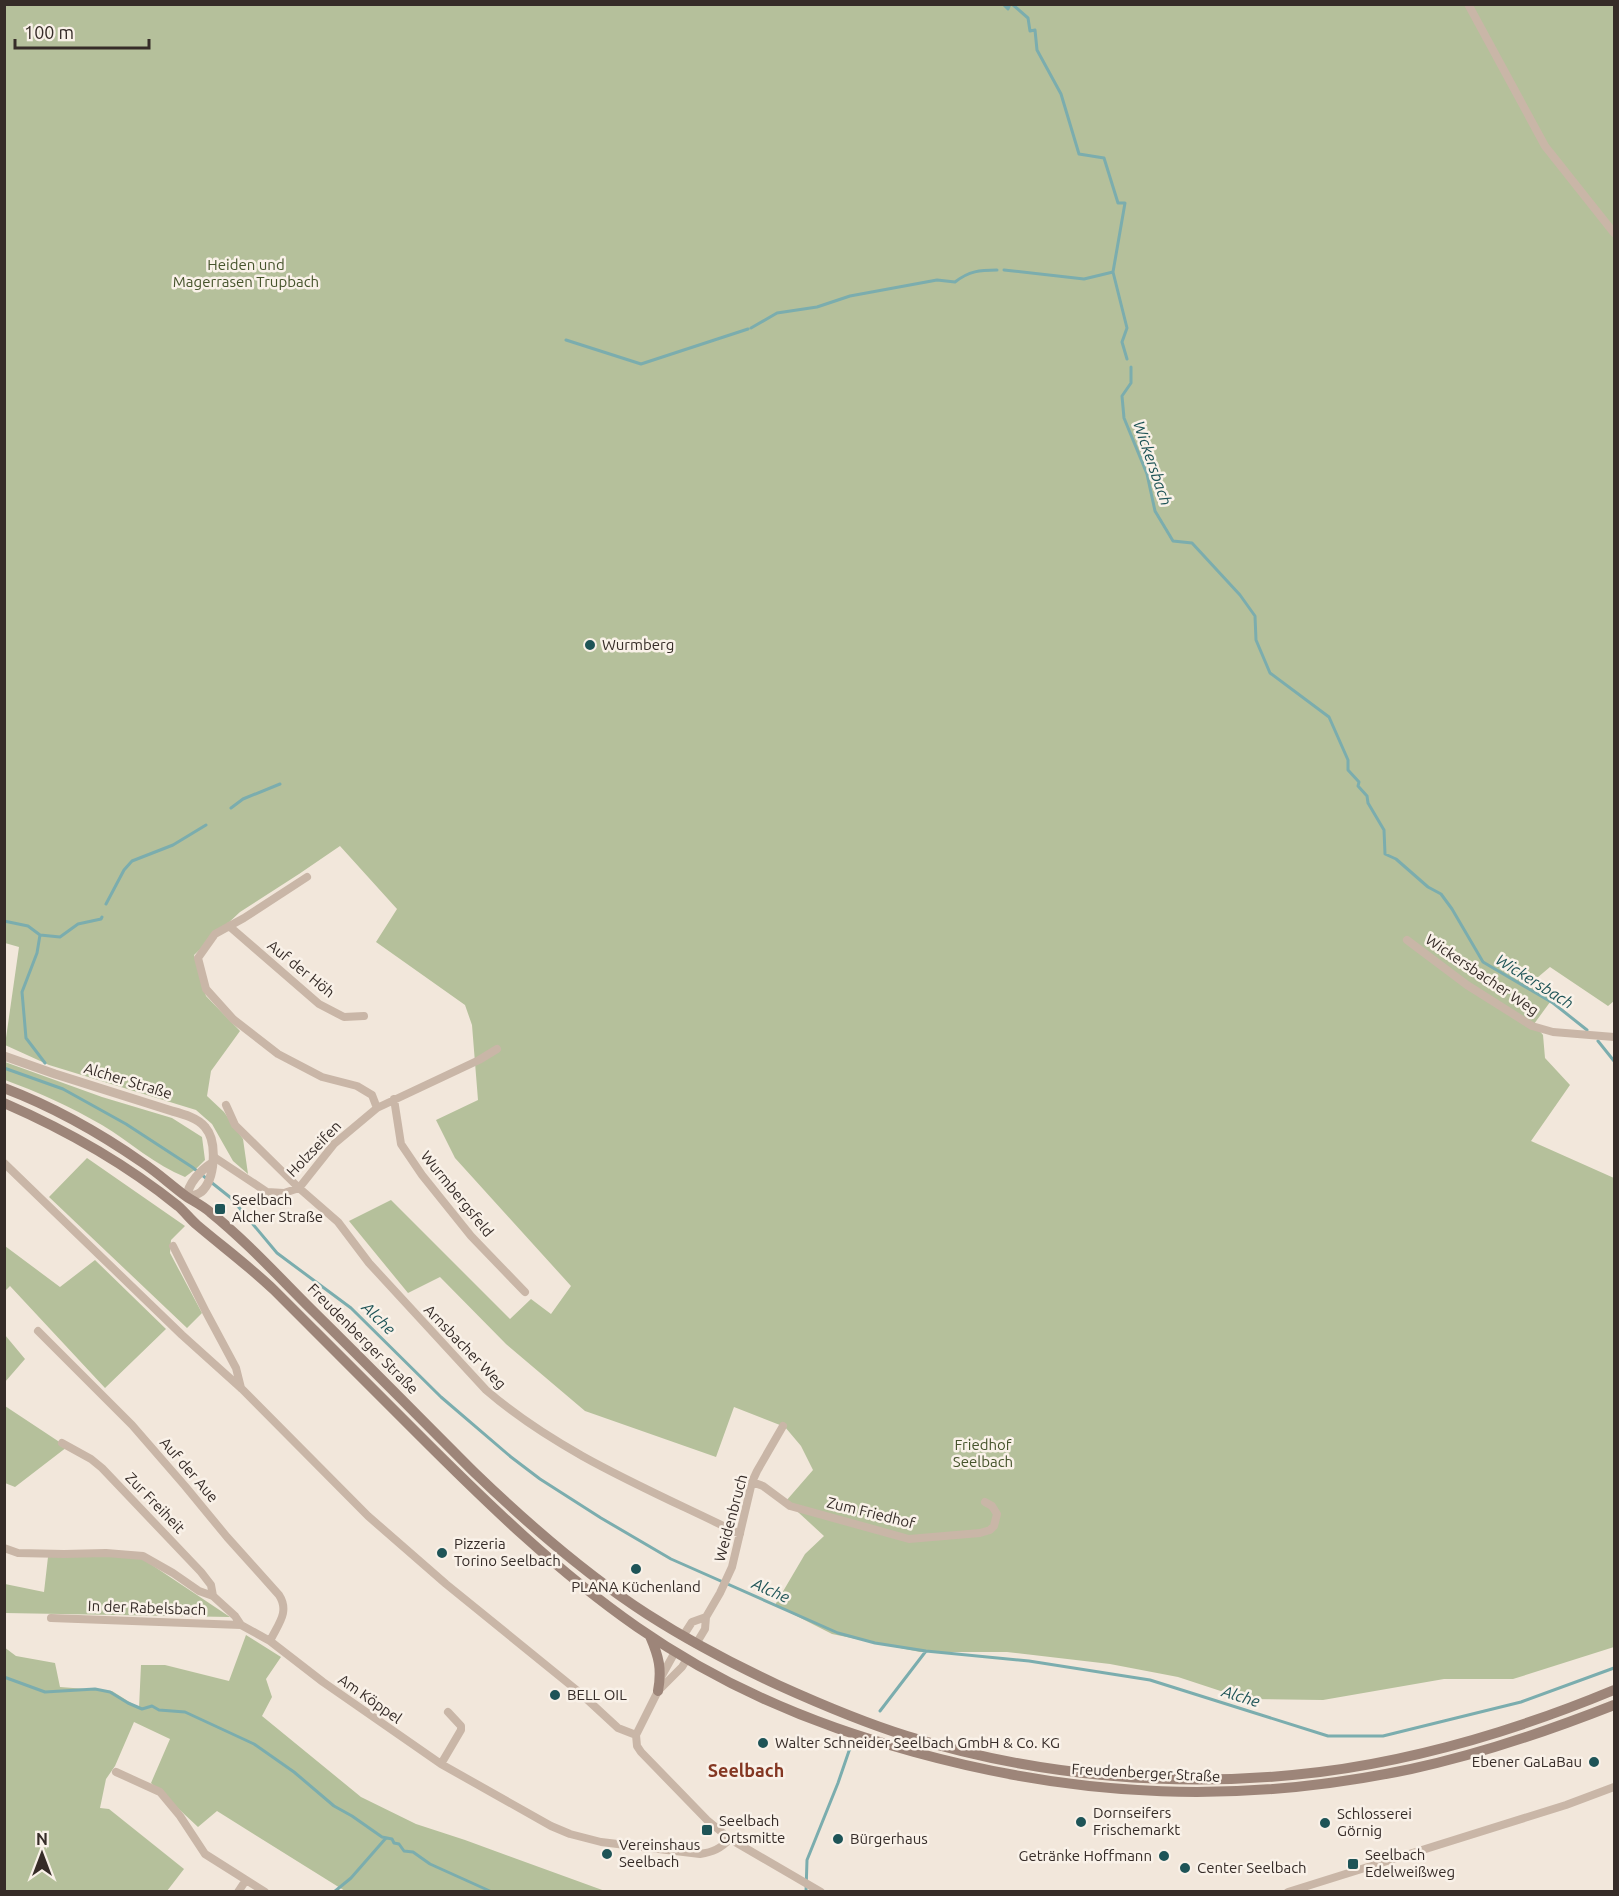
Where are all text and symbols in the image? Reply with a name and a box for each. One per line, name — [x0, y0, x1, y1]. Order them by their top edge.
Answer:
scale bar — [15, 12, 148, 50]
text: 100 m — [24, 22, 74, 42]
park label: Heiden und Magerrasen Trupbach — [173, 256, 319, 290]
water label: Wickersbach — [1130, 418, 1176, 508]
place label: Wurmberg — [602, 636, 674, 653]
marker: Wurmberg — [583, 638, 597, 652]
street label: Wickersbacher Weg — [1422, 930, 1542, 1020]
street label: Auf der Höh — [264, 936, 338, 1001]
water label: Wickersbach — [1493, 950, 1577, 1012]
street label: Alcher Straße — [82, 1059, 174, 1102]
street label: Holzseifen — [283, 1117, 344, 1180]
street label: Wurmbergsfeld — [418, 1147, 497, 1240]
place label: Seelbach Alcher Straße — [232, 1191, 323, 1225]
marker: Seelbach Alcher Straße — [213, 1202, 227, 1216]
street label: Freudenberger Straße — [305, 1280, 422, 1397]
water label: Alche — [358, 1297, 399, 1338]
street label: Arnsbacher Weg — [421, 1301, 510, 1392]
street label: Auf der Aue — [157, 1434, 222, 1506]
park label: Friedhof Seelbach — [953, 1436, 1013, 1470]
street label: Zur Freiheit — [122, 1469, 189, 1537]
street label: Weidenbruch — [711, 1472, 750, 1563]
street label: Zum Friedhof — [825, 1493, 917, 1532]
place label: Pizzeria Torino Seelbach — [454, 1535, 561, 1569]
marker: Pizzeria Torino Seelbach — [435, 1546, 449, 1560]
marker: PLANA Küchenland — [629, 1562, 643, 1576]
water label: Alche — [749, 1573, 792, 1606]
place label: PLANA Küchenland — [571, 1578, 701, 1595]
street label: In der Rabelsbach — [87, 1597, 207, 1618]
street label: Am Köppel — [335, 1671, 405, 1727]
water label: Alche — [1219, 1681, 1262, 1710]
place label: BELL OIL — [567, 1686, 627, 1703]
marker: BELL OIL — [548, 1688, 562, 1702]
place label: Walter Schneider Seelbach GmbH & Co. KG — [775, 1734, 1060, 1751]
marker: Walter Schneider Seelbach GmbH & Co. KG — [756, 1736, 770, 1750]
place label: Ebener GaLaBau — [1472, 1753, 1582, 1770]
marker: Ebener GaLaBau — [1587, 1755, 1601, 1769]
district label: Seelbach — [708, 1760, 784, 1780]
street label: Freudenberger Straße — [1071, 1760, 1221, 1785]
place label: Dornseifers Frischemarkt — [1093, 1804, 1180, 1838]
place label: Schlosserei Görnig — [1337, 1805, 1412, 1839]
place label: Seelbach Ortsmitte — [719, 1812, 785, 1846]
marker: Dornseifers Frischemarkt — [1074, 1815, 1088, 1829]
marker: Schlosserei Görnig — [1318, 1816, 1332, 1830]
marker: Seelbach Ortsmitte — [700, 1823, 714, 1837]
north arrow — [12, 1824, 72, 1884]
text: N — [36, 1830, 48, 1848]
place label: Bürgerhaus — [850, 1830, 928, 1847]
marker: Bürgerhaus — [831, 1832, 845, 1846]
place label: Vereinshaus Seelbach — [619, 1836, 700, 1870]
place label: Seelbach Edelweißweg — [1365, 1846, 1455, 1880]
marker: Vereinshaus Seelbach — [600, 1847, 614, 1861]
place label: Getränke Hoffmann — [1018, 1847, 1152, 1864]
marker: Getränke Hoffmann — [1157, 1849, 1171, 1863]
marker: Seelbach Edelweißweg — [1346, 1857, 1360, 1871]
place label: Center Seelbach — [1197, 1859, 1307, 1876]
marker: Center Seelbach — [1178, 1861, 1192, 1875]

